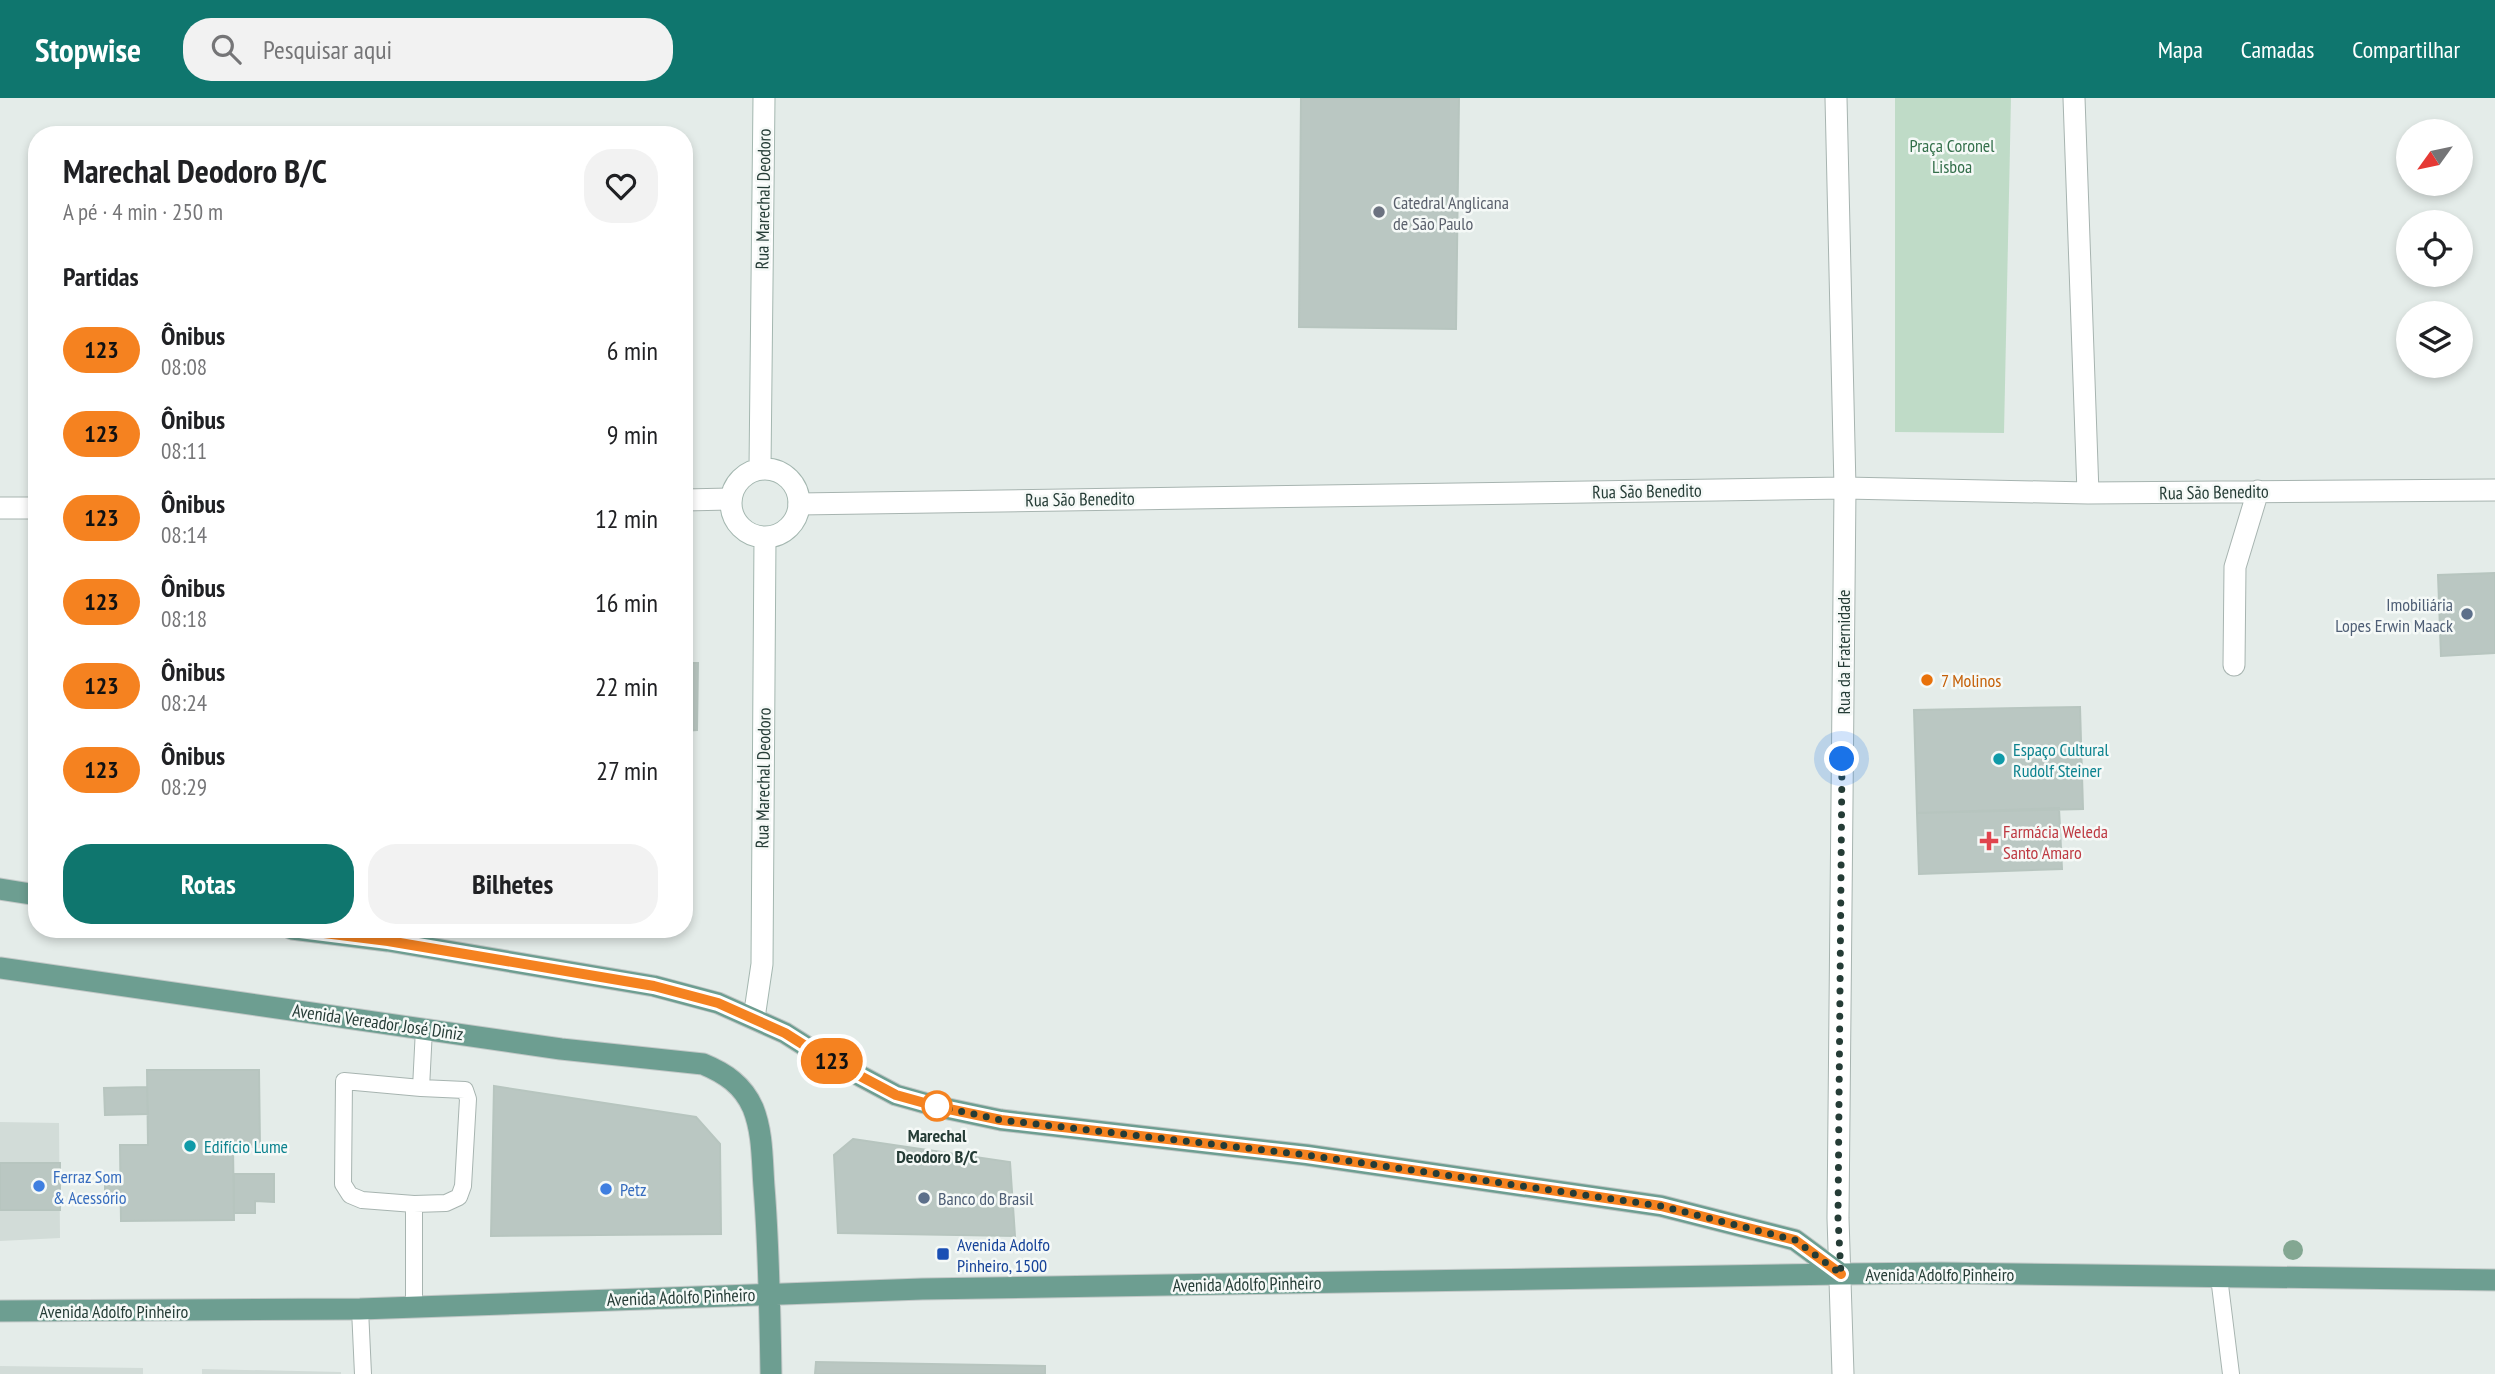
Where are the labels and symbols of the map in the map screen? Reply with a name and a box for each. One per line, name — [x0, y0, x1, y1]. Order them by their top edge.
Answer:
north arrow — [2396, 119, 2473, 196]
street label: Rua Marechal Deodoro — [750, 128, 776, 270]
park label: Praça Coronel Lisboa — [1910, 134, 1995, 178]
place label: Catedral Anglicana de São Paulo — [1393, 191, 1509, 235]
marker: Catedral Anglicana de São Paulo — [1371, 204, 1387, 220]
street label: Rua São Benedito — [1592, 479, 1702, 503]
street label: Rua São Benedito — [2159, 480, 2269, 504]
street label: Rua São Benedito — [1025, 487, 1135, 511]
street label: Rua da Fraternidade — [1832, 589, 1855, 715]
place label: Imobiliária Lopes Erwin Maack — [2335, 593, 2453, 637]
marker: Imobiliária Lopes Erwin Maack — [2459, 606, 2475, 622]
place label: 7 Molinos — [1941, 669, 2001, 692]
marker: 7 Molinos — [1919, 672, 1935, 688]
street label: Rua Marechal Deodoro — [750, 707, 776, 849]
place label: Espaço Cultural Rudolf Steiner — [2013, 738, 2109, 782]
your location — [1824, 741, 1859, 776]
marker: Espaço Cultural Rudolf Steiner — [1991, 751, 2007, 767]
place label: Farmácia Weleda Santo Amaro — [2003, 820, 2108, 864]
marker: Farmácia Weleda Santo Amaro — [1981, 833, 1997, 849]
street label: Avenida Vereador José Diniz — [291, 999, 465, 1045]
line badge: 123 — [792, 1038, 872, 1084]
marker: Marechal Deodoro B/C — [922, 1091, 952, 1121]
place label: Marechal Deodoro B/C — [896, 1124, 978, 1168]
place label: Edifício Lume — [204, 1135, 288, 1158]
marker: Edifício Lume — [182, 1138, 198, 1154]
place label: Ferraz Som & Acessório — [53, 1165, 127, 1209]
marker: Ferraz Som & Acessório — [31, 1178, 47, 1194]
place label: Petz — [620, 1178, 646, 1201]
marker: Petz — [598, 1181, 614, 1197]
place label: Banco do Brasil — [938, 1187, 1034, 1210]
marker: Banco do Brasil — [916, 1190, 932, 1206]
place label: Avenida Adolfo Pinheiro, 1500 — [957, 1233, 1050, 1277]
marker: Avenida Adolfo Pinheiro, 1500 — [935, 1246, 951, 1262]
street label: Avenida Adolfo Pinheiro — [1866, 1263, 2015, 1286]
street label: Avenida Adolfo Pinheiro — [1172, 1271, 1322, 1297]
street label: Avenida Adolfo Pinheiro — [606, 1283, 756, 1311]
street label: Avenida Adolfo Pinheiro — [40, 1300, 189, 1323]

